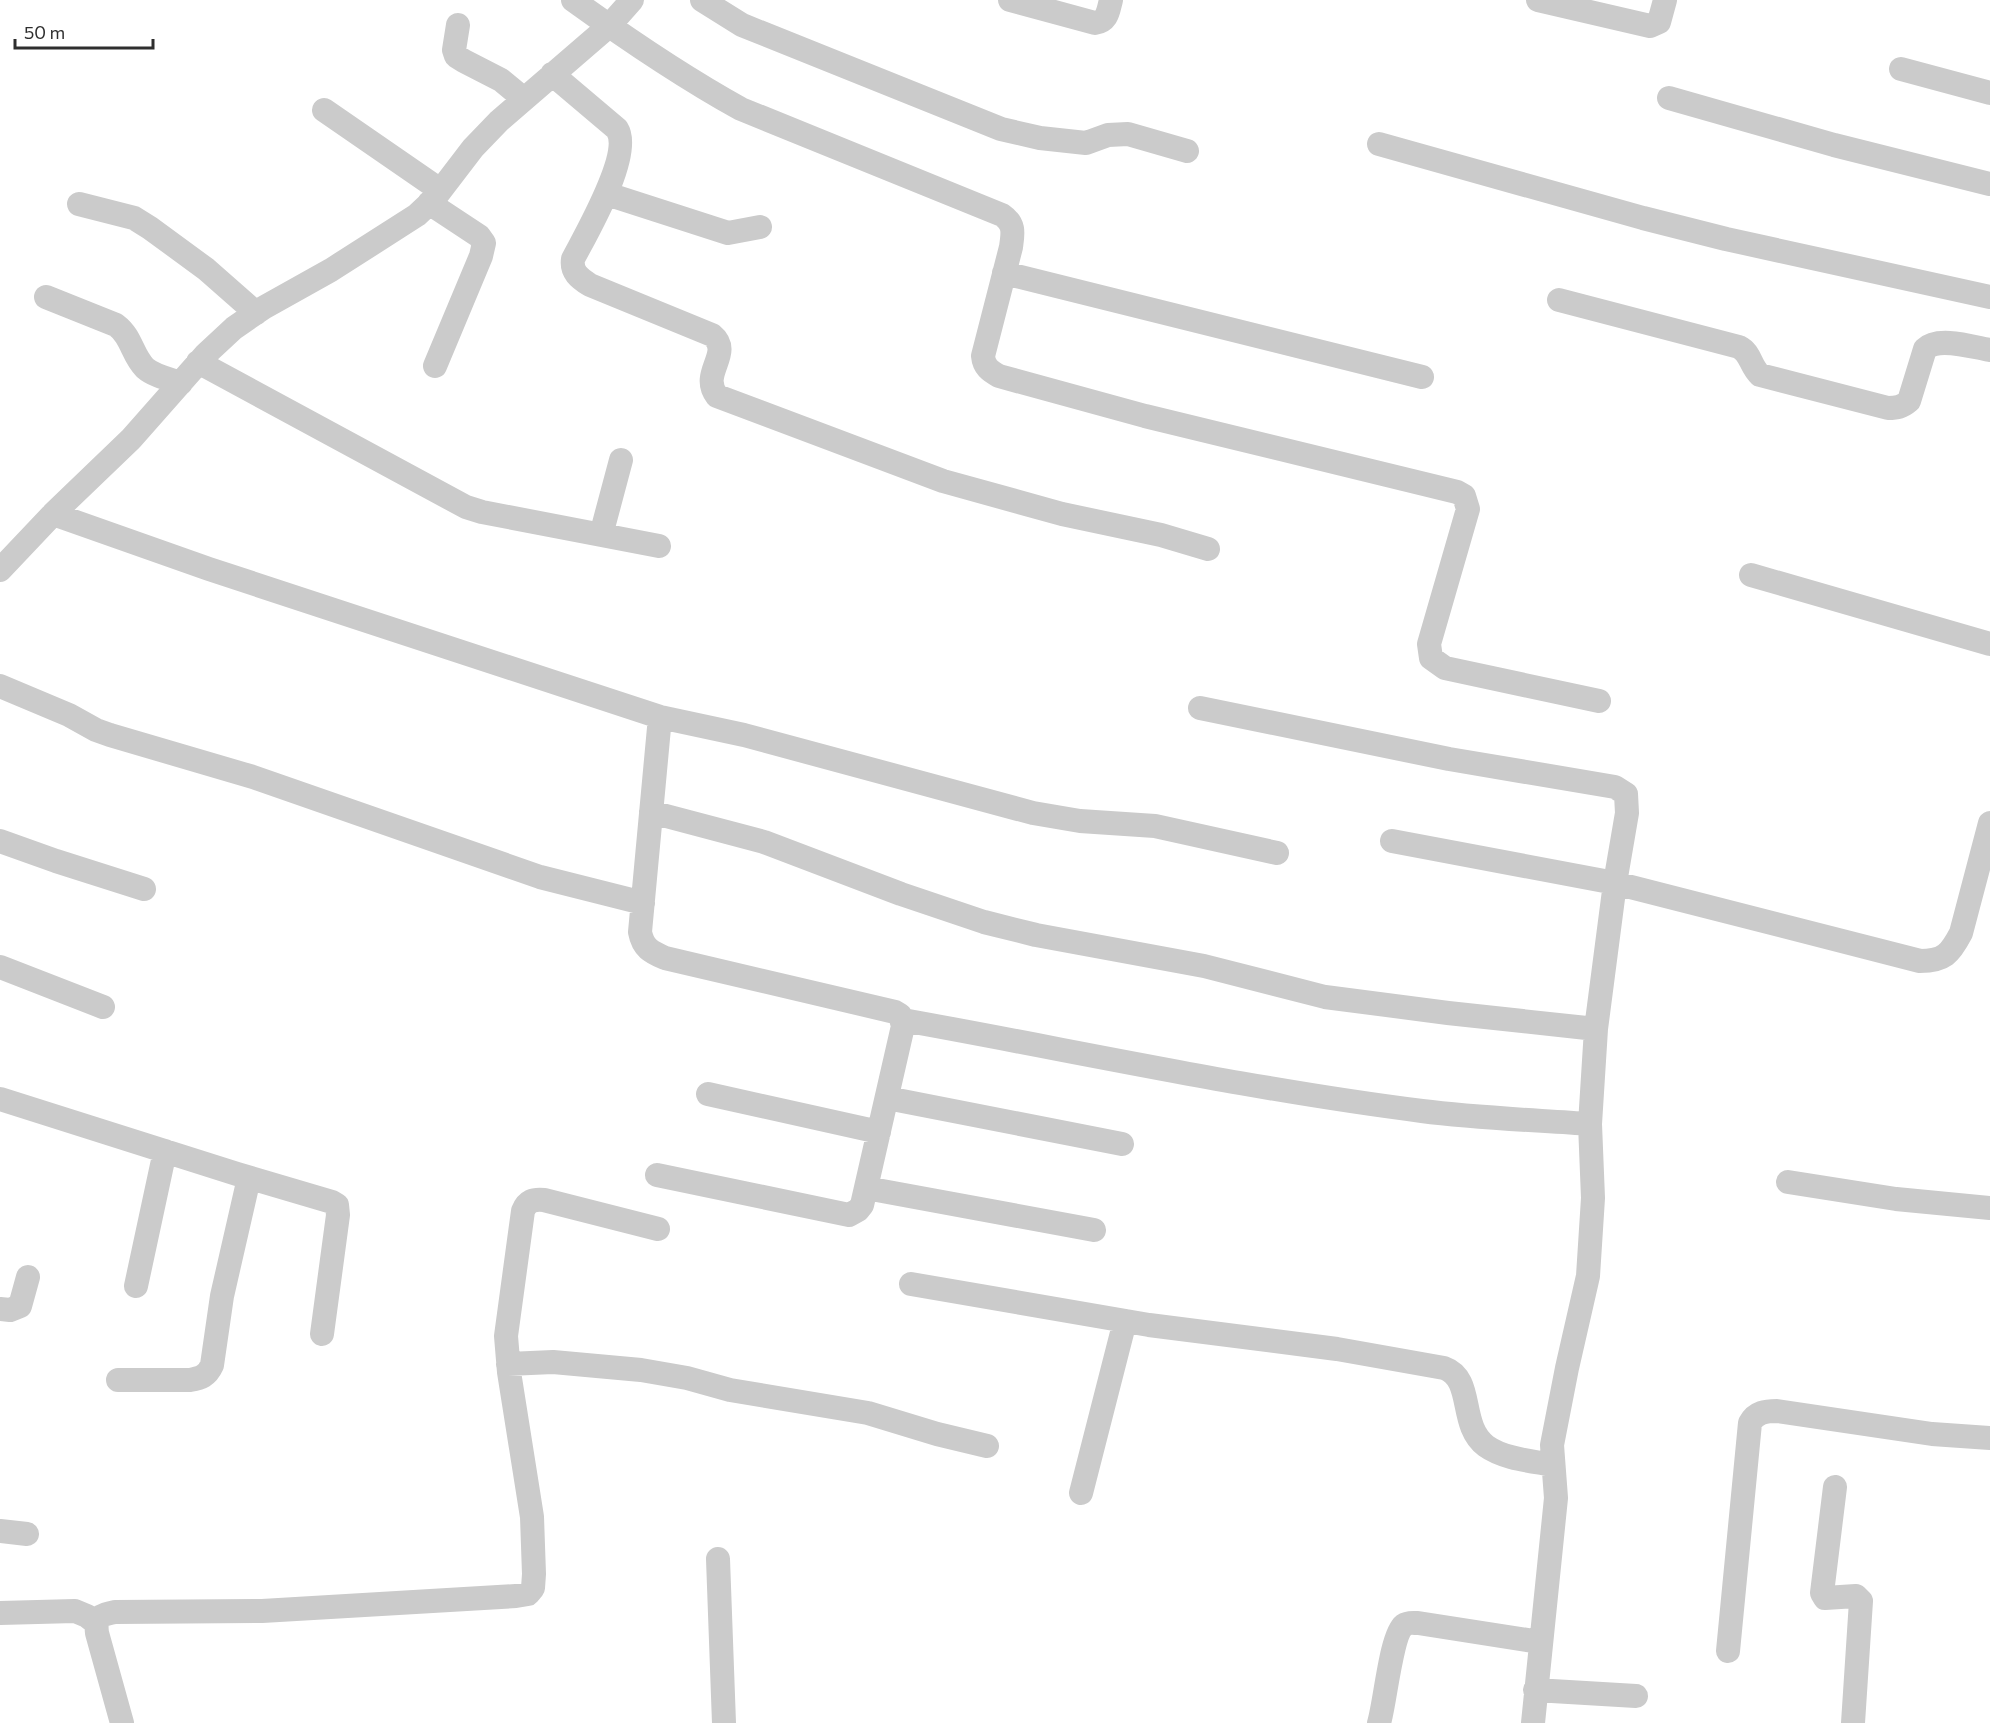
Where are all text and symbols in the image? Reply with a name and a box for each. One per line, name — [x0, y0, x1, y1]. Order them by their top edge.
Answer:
scale bar — [15, 12, 153, 50]
text: 50 m — [24, 21, 65, 43]

